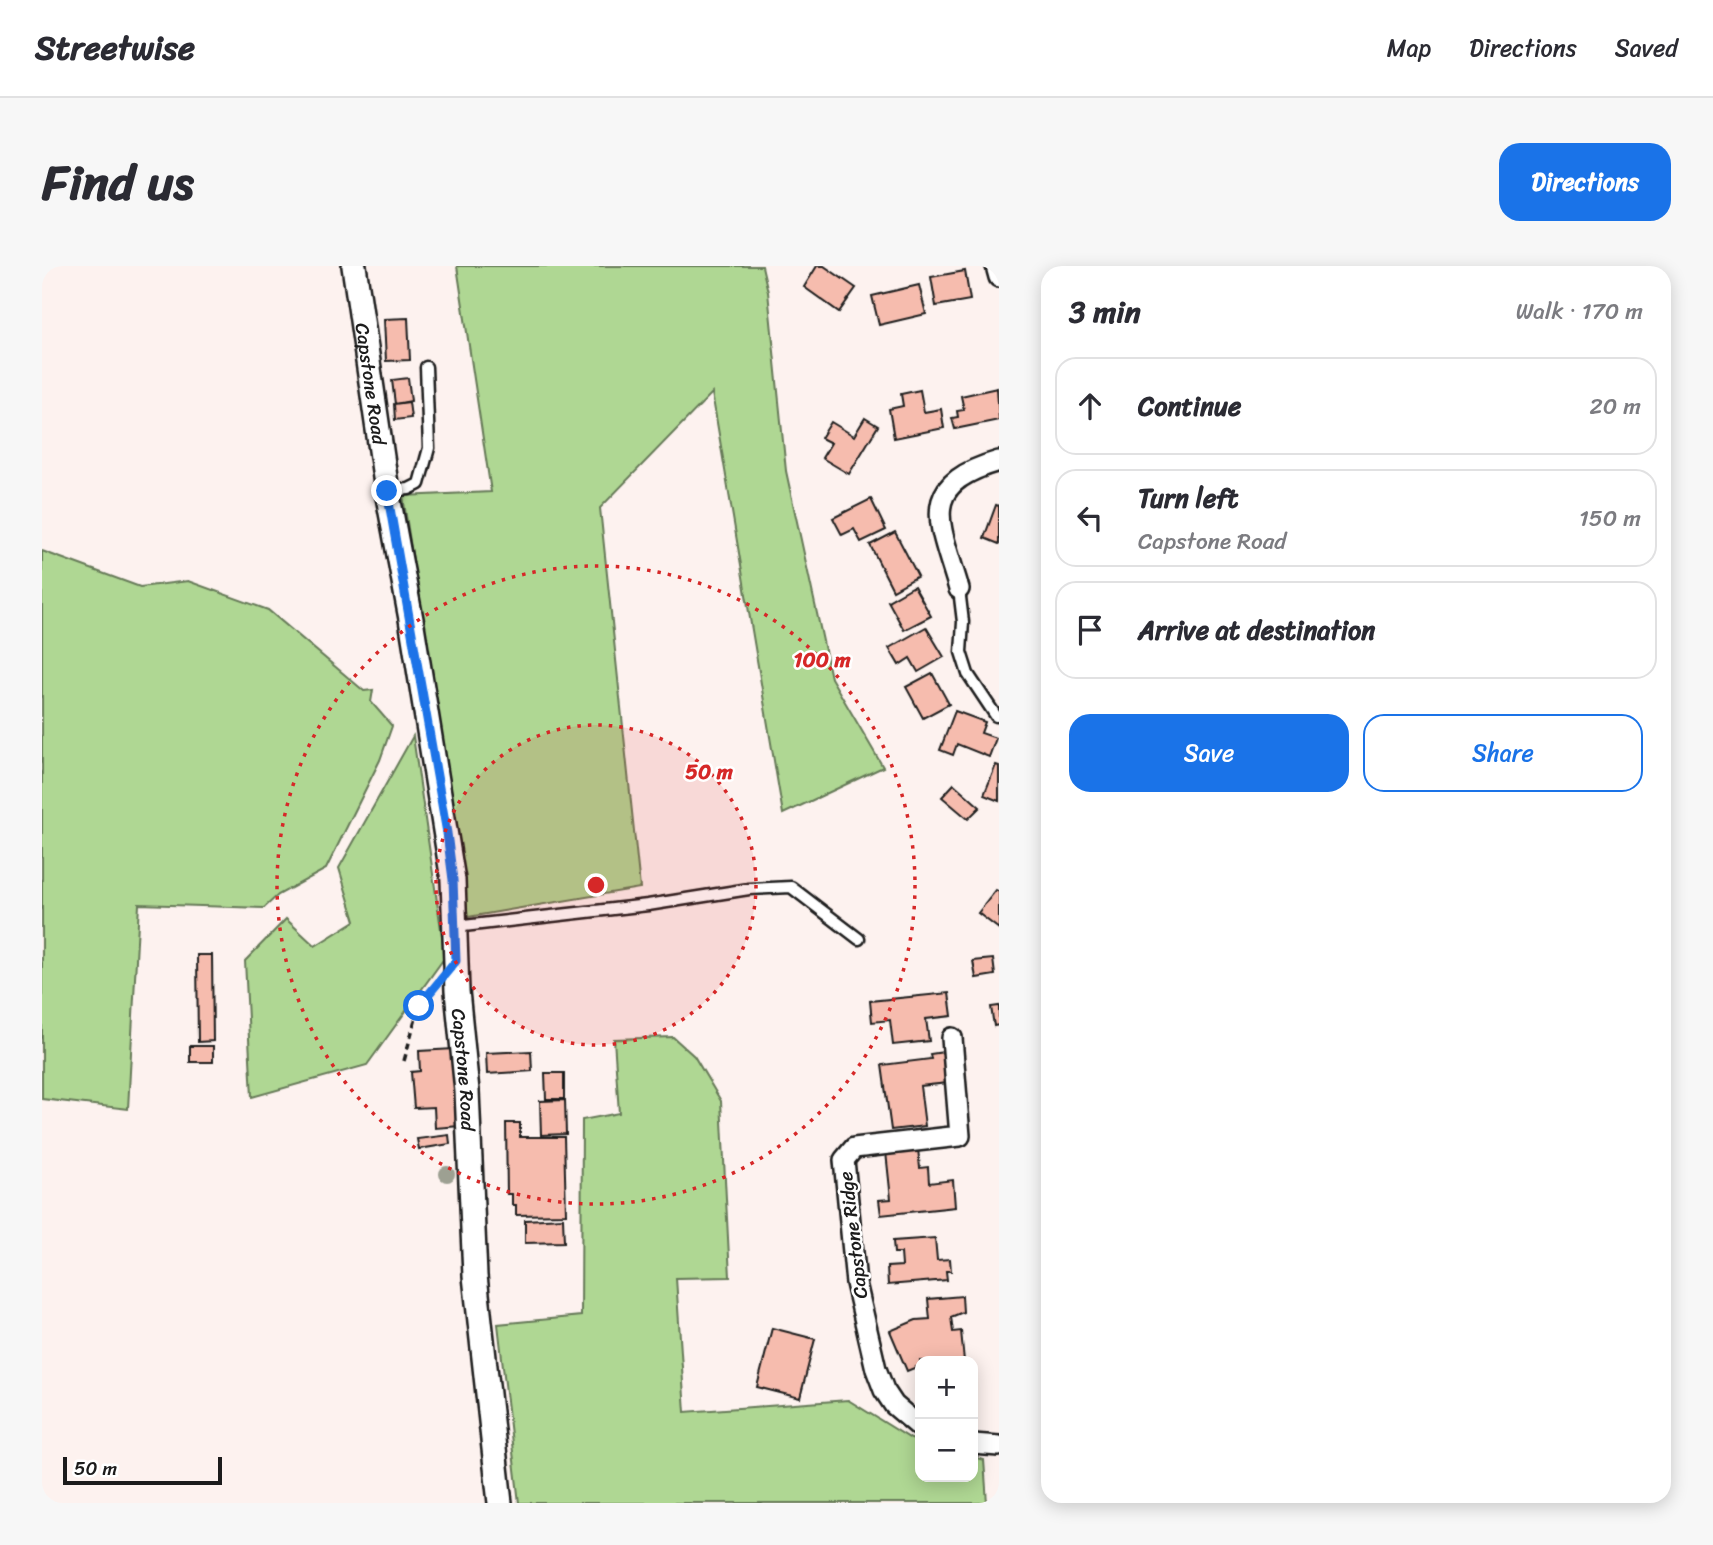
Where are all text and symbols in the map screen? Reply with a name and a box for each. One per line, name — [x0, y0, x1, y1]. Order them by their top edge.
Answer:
text: Streetwise — [35, 19, 195, 77]
text: Map — [1387, 27, 1431, 69]
text: Directions — [1469, 27, 1577, 69]
text: Saved — [1615, 27, 1678, 69]
text: Find us — [42, 139, 194, 226]
button: Directions — [1499, 143, 1671, 221]
text: 3 min — [1069, 285, 1141, 339]
text: Walk · 170 m — [1516, 291, 1643, 332]
street label: Capstone Road — [346, 321, 397, 448]
text: Continue — [1138, 383, 1241, 429]
text: 20 m — [1590, 386, 1641, 427]
icon: ahead — [1071, 387, 1109, 425]
route end — [371, 475, 402, 506]
text: Turn left — [1138, 475, 1238, 521]
text: 150 m — [1579, 498, 1641, 539]
icon: left — [1071, 499, 1109, 537]
text: Capstone Road — [1138, 521, 1286, 562]
text: Arrive at destination — [1138, 607, 1375, 653]
icon: arrive — [1071, 611, 1109, 649]
text: 100 m — [793, 641, 851, 679]
button: Save — [1069, 714, 1349, 792]
button: Share — [1363, 714, 1643, 792]
text: 50 m — [685, 753, 734, 791]
centre of rings — [584, 873, 608, 897]
route start — [403, 990, 434, 1021]
street label: Capstone Road — [442, 1007, 485, 1132]
street label: Capstone Ridge — [829, 1169, 877, 1301]
map controls — [915, 1356, 978, 1482]
button: + — [915, 1356, 978, 1419]
button: − — [915, 1419, 978, 1482]
text: 50 m — [74, 1452, 117, 1485]
scale bar — [63, 1454, 222, 1486]

